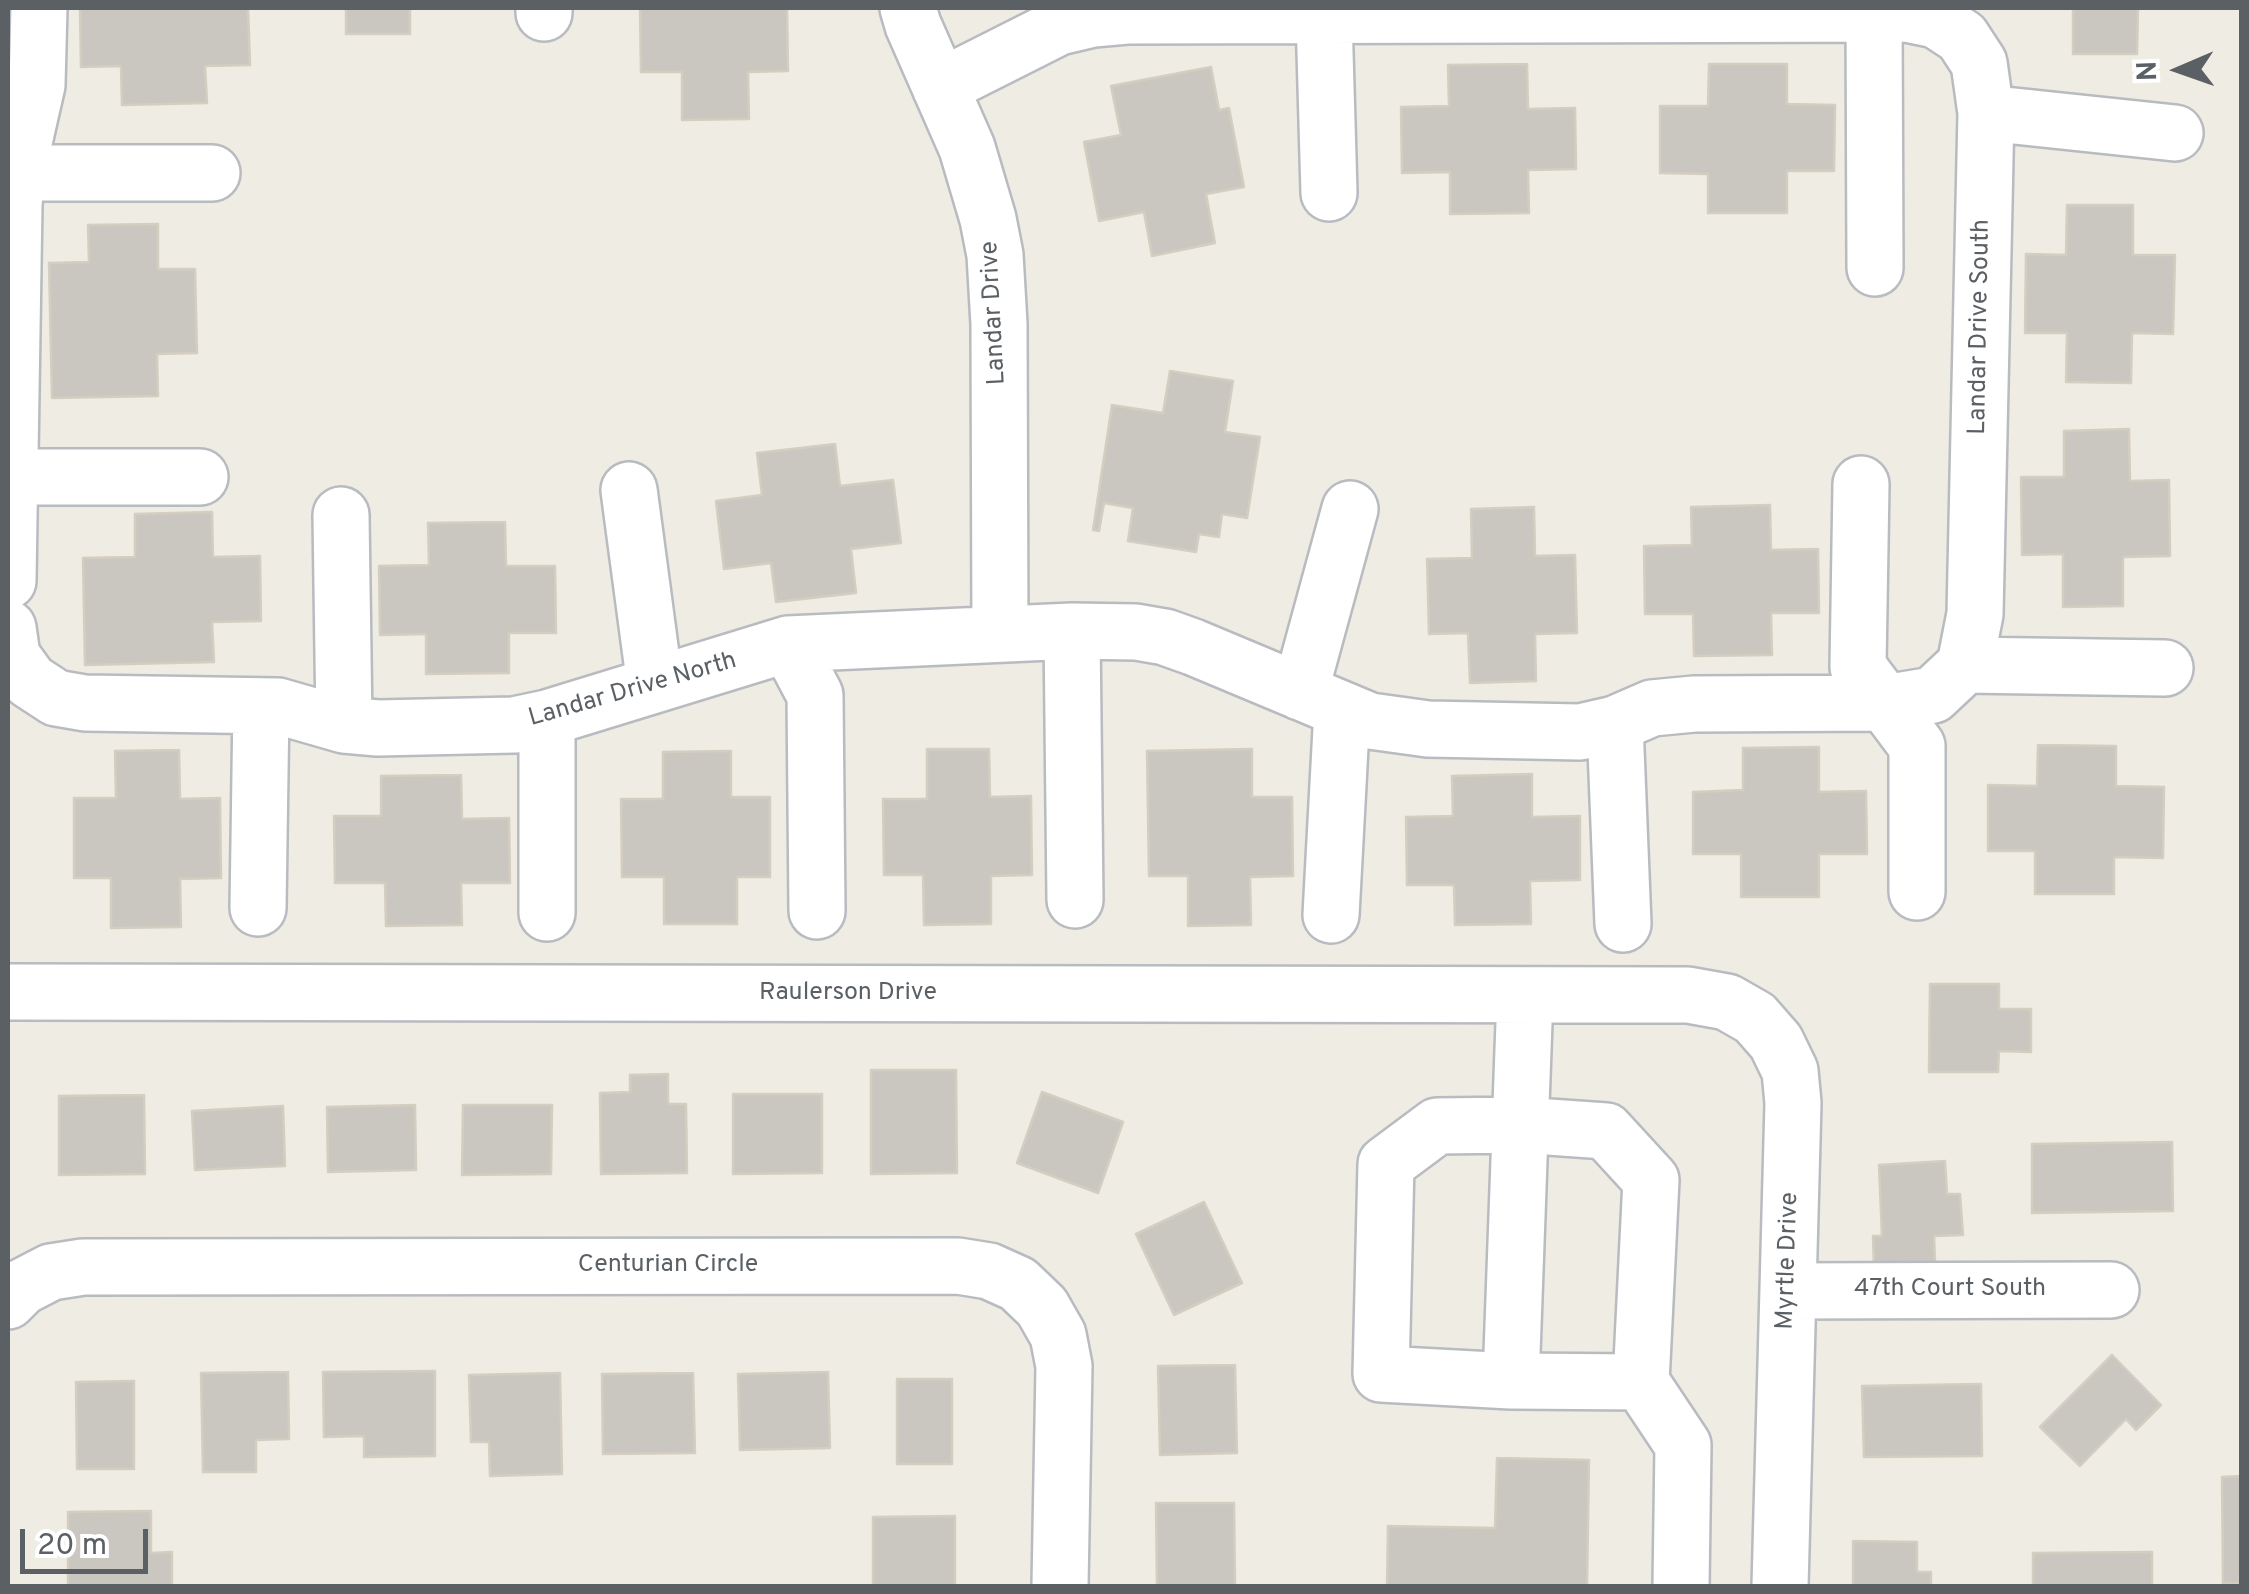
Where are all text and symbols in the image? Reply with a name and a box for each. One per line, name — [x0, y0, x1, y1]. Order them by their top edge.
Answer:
north arrow — [2129, 20, 2229, 120]
text: N — [2131, 60, 2167, 82]
street label: Landar Drive South — [1964, 219, 1998, 435]
street label: Landar Drive — [976, 240, 1014, 386]
street label: Landar Drive North — [526, 647, 740, 735]
street label: Raulerson Drive — [759, 979, 937, 1009]
street label: Myrtle Drive — [1772, 1192, 1806, 1330]
street label: Centurian Circle — [578, 1251, 758, 1281]
street label: 47th Court South — [1854, 1275, 2046, 1305]
scale bar — [25, 1509, 152, 1571]
text: 20 m — [37, 1528, 107, 1565]

